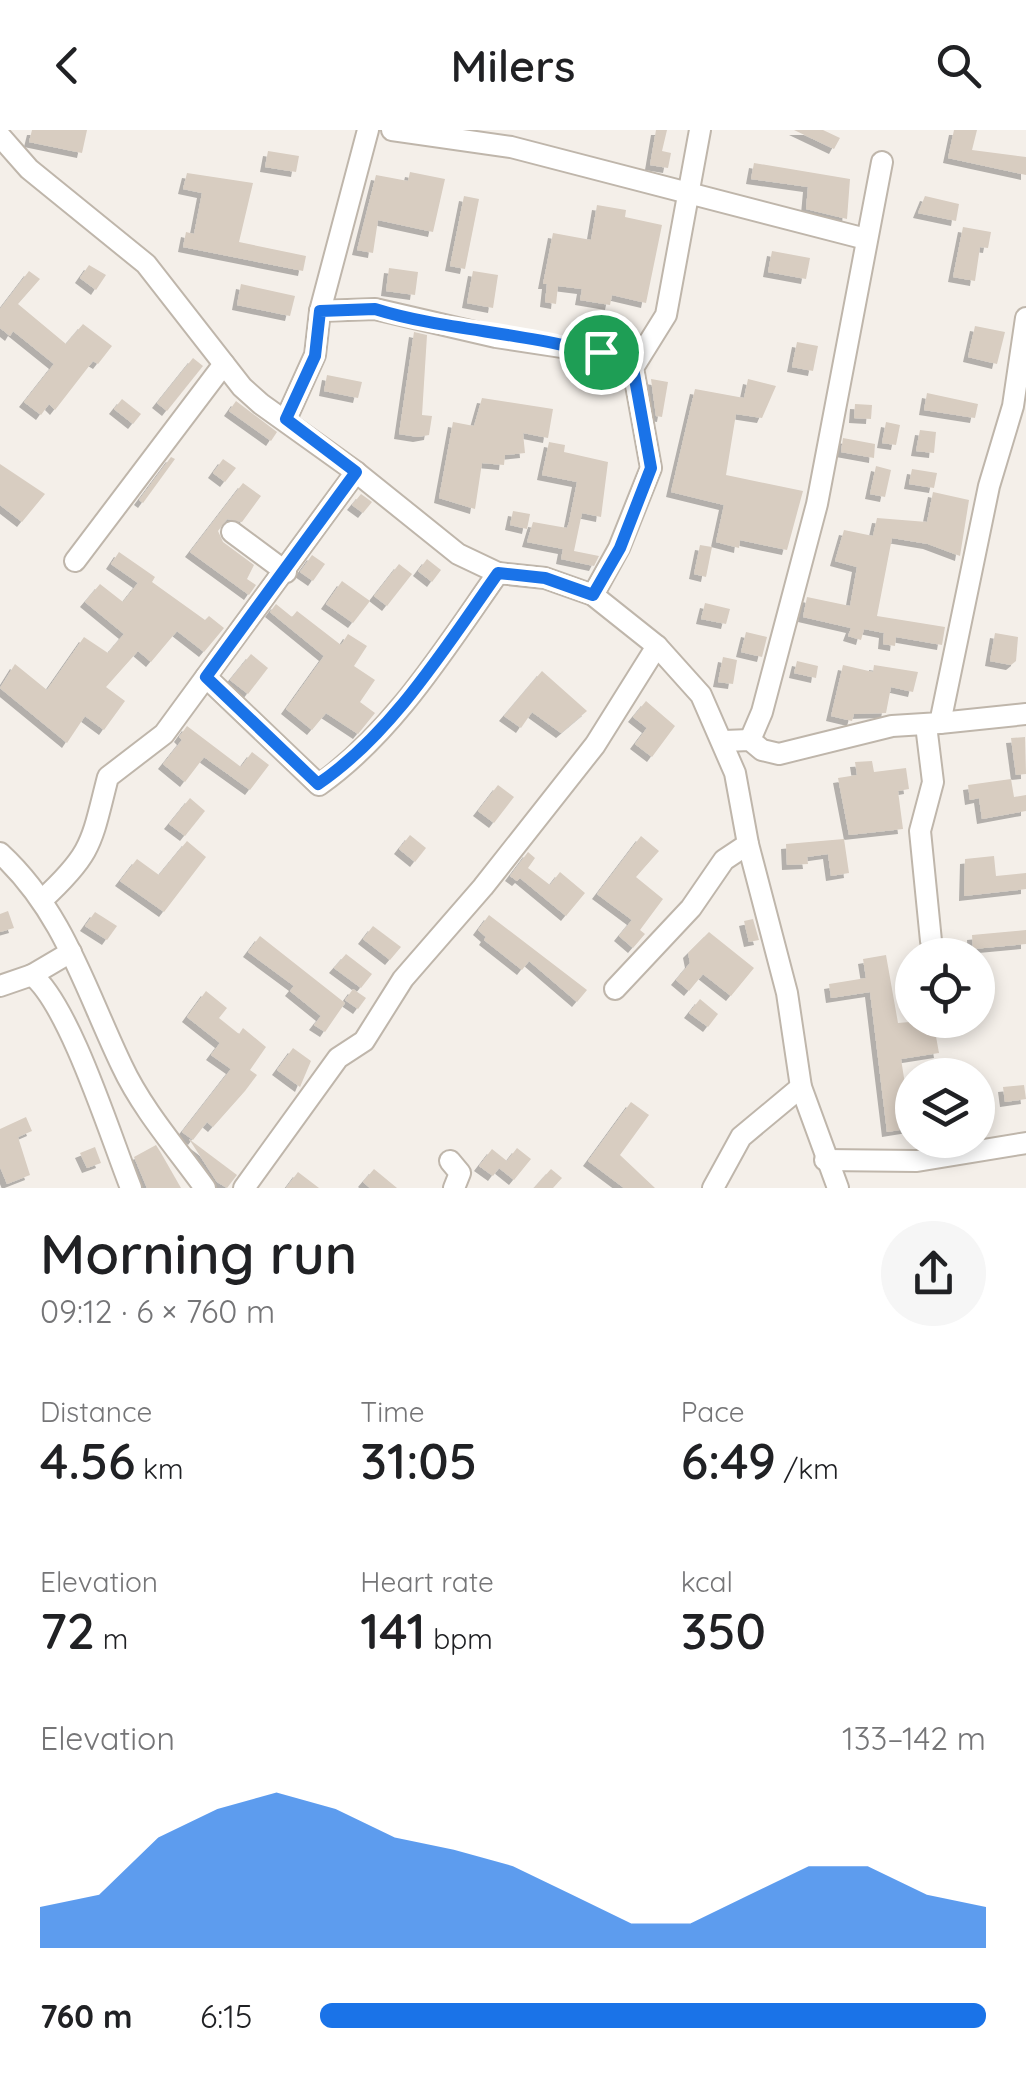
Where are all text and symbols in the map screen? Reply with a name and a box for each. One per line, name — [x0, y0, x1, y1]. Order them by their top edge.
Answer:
text: Milers — [451, 37, 575, 93]
icon: back — [40, 38, 95, 93]
icon: search — [931, 38, 986, 93]
pin — [559, 310, 644, 395]
icon: arrive — [574, 325, 629, 380]
map controls — [895, 938, 995, 1158]
button: locate — [895, 938, 995, 1038]
button: layers — [895, 1058, 995, 1158]
text: Morning run — [40, 1219, 357, 1288]
button: share — [881, 1221, 986, 1326]
text: 09:12 · 6 × 760 m — [40, 1291, 275, 1331]
text: Distance — [40, 1394, 152, 1429]
text: Time — [360, 1394, 425, 1429]
text: Pace — [681, 1394, 745, 1429]
text: 4.56 — [40, 1429, 135, 1492]
text: 31:05 — [360, 1429, 477, 1492]
text: 6:49 — [681, 1429, 776, 1492]
text: km — [135, 1451, 184, 1486]
text: /km — [776, 1451, 839, 1486]
text: Elevation — [40, 1564, 158, 1599]
text: Heart rate — [360, 1564, 494, 1599]
text: kcal — [681, 1564, 733, 1599]
text: 72 — [40, 1599, 95, 1662]
text: 141 — [360, 1599, 426, 1662]
text: 350 — [681, 1599, 766, 1662]
text: m — [95, 1621, 128, 1656]
text: bpm — [426, 1621, 493, 1656]
text: Elevation — [40, 1718, 175, 1758]
text: 133–142 m — [842, 1718, 986, 1758]
text: 760 m — [40, 1996, 132, 2036]
text: 6:15 — [200, 1996, 252, 2036]

